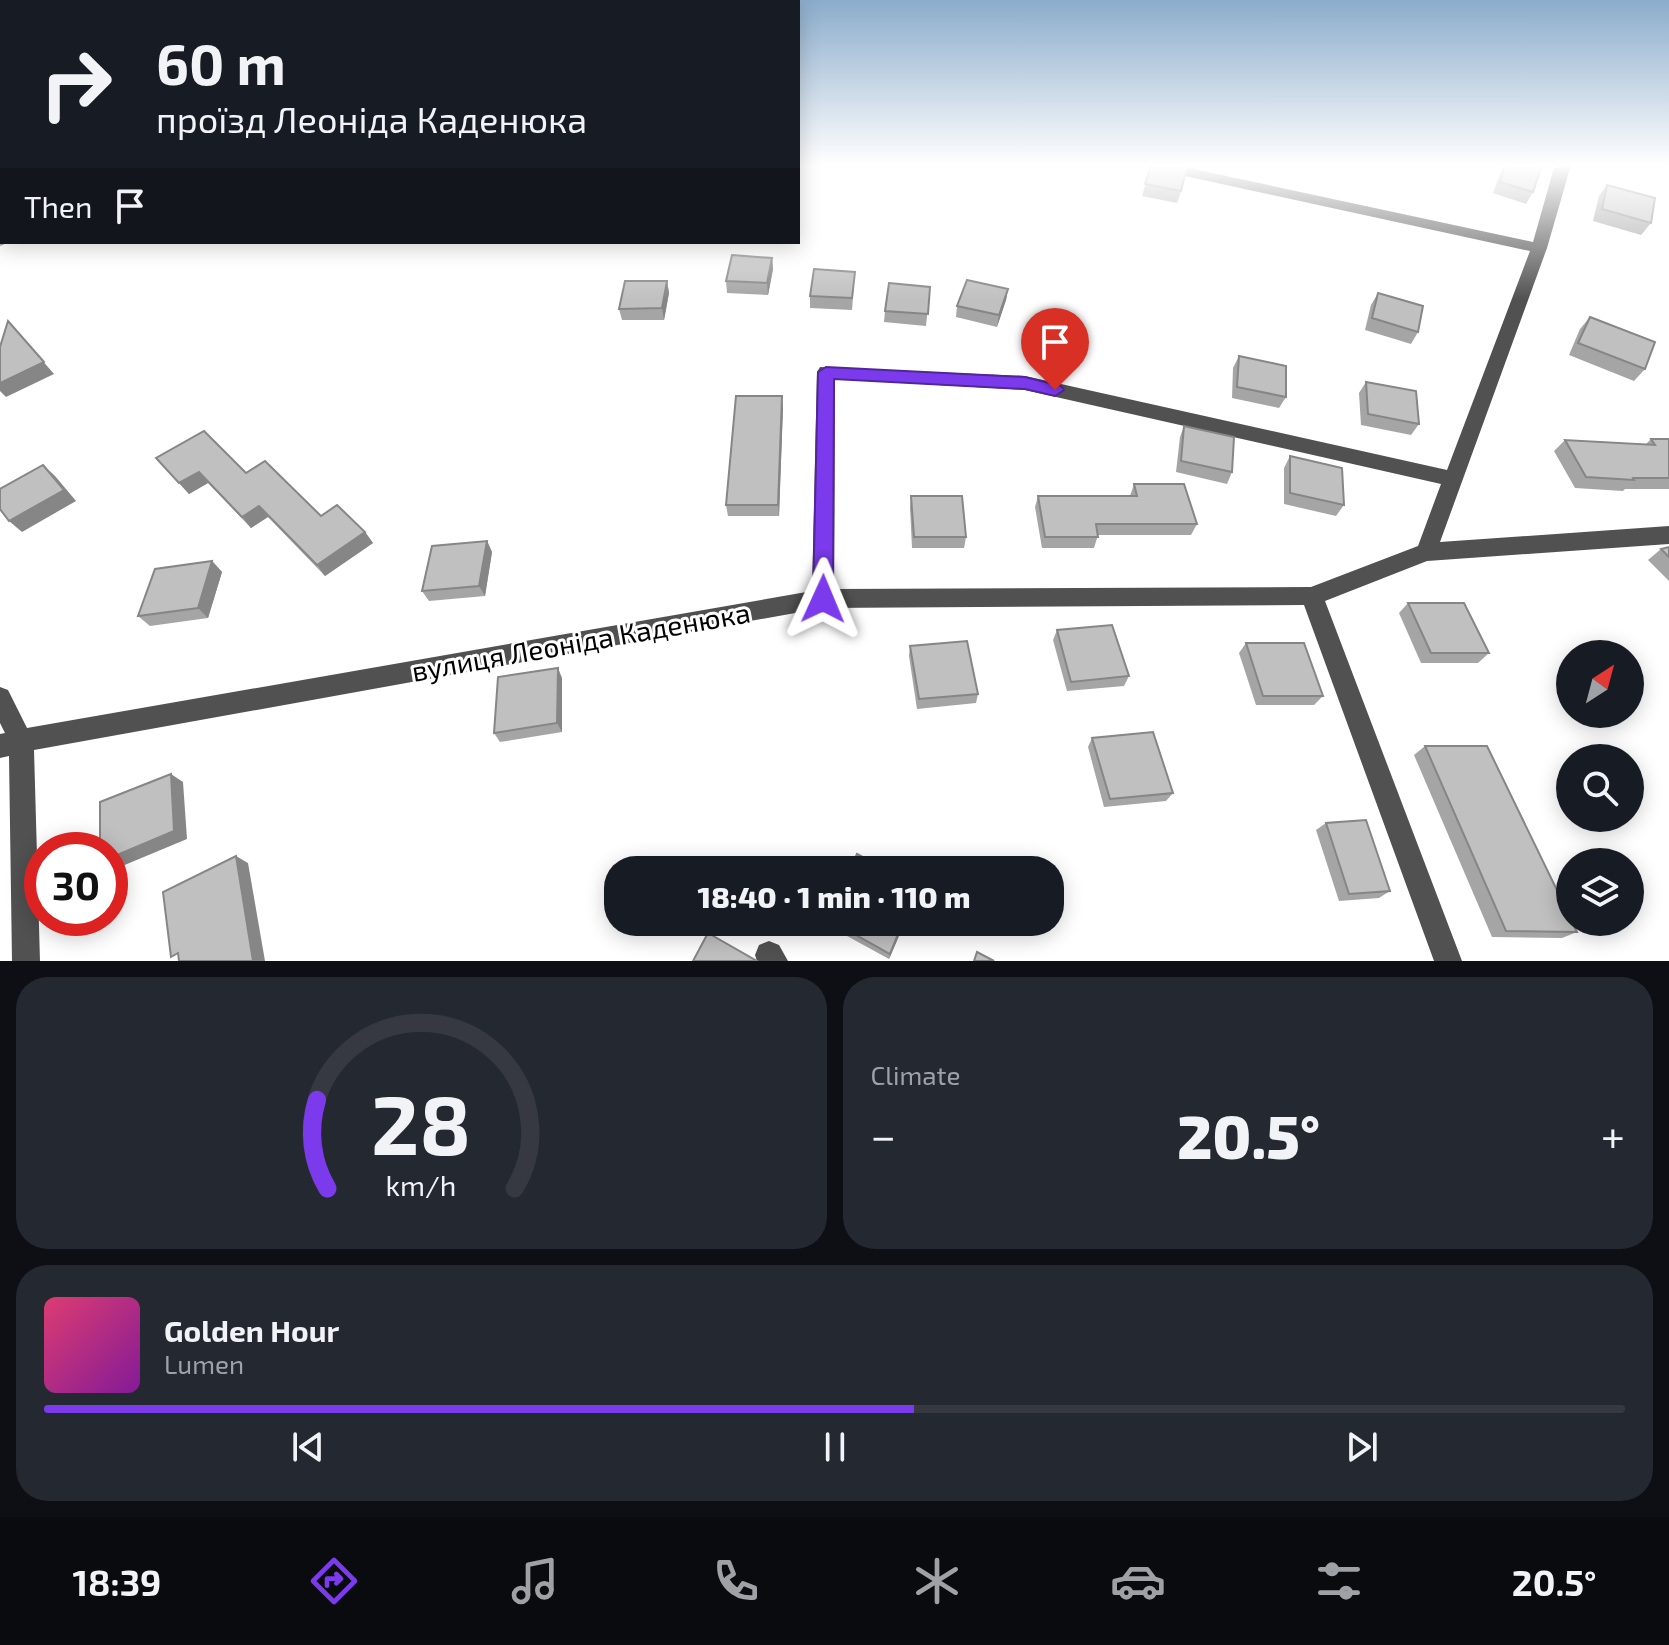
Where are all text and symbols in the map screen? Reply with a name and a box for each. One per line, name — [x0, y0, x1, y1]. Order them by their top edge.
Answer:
text: 60 m — [156, 29, 286, 96]
icon: right — [24, 32, 128, 136]
text: проїзд Леоніда Каденюка — [156, 97, 587, 140]
icon: arrive — [108, 184, 152, 228]
text: Then — [24, 188, 92, 224]
pin — [1021, 308, 1089, 390]
icon: arrive — [1033, 320, 1077, 364]
position arrow — [781, 557, 865, 641]
street label: вулиця Леоніда Каденюка — [409, 594, 753, 688]
north arrow — [1556, 640, 1644, 728]
map controls — [1556, 640, 1644, 936]
button: search — [1556, 744, 1644, 832]
speed limit sign: 30 — [24, 832, 128, 936]
button: layers — [1556, 848, 1644, 936]
text: 18:40 · 1 min · 110 m — [697, 878, 971, 914]
text: Climate — [871, 1059, 960, 1090]
text: 28 — [371, 1072, 471, 1172]
text: 20.5° — [1177, 1099, 1320, 1171]
text: − — [871, 1108, 896, 1161]
text: + — [1601, 1108, 1625, 1161]
text: km/h — [386, 1167, 457, 1202]
text: Golden Hour — [164, 1312, 339, 1348]
text: Lumen — [164, 1348, 244, 1379]
icon: previous — [286, 1425, 330, 1469]
icon: pause — [813, 1425, 857, 1469]
icon: next — [1340, 1425, 1384, 1469]
icon: directions — [306, 1553, 362, 1609]
icon: music — [507, 1553, 563, 1609]
icon: phone — [708, 1553, 764, 1609]
icon: climate — [909, 1553, 965, 1609]
icon: car — [1110, 1553, 1166, 1609]
icon: filters — [1311, 1553, 1367, 1609]
text: 18:39 — [72, 1560, 161, 1603]
text: 20.5° — [1512, 1560, 1596, 1603]

